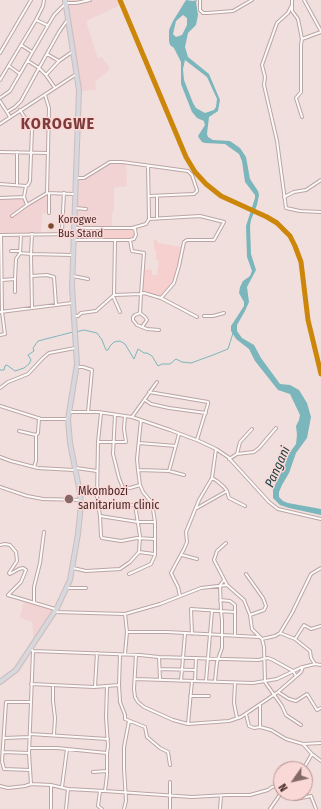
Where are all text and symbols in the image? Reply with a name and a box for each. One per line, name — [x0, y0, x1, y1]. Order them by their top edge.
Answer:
district label: KOROGWE — [21, 115, 95, 135]
place label: Korogwe Bus Stand — [58, 213, 103, 239]
marker: Korogwe Bus Stand — [46, 221, 56, 231]
water label: Pangani — [262, 444, 294, 490]
place label: Mkombozi sanitarium clinic — [78, 485, 159, 513]
marker: Mkombozi sanitarium clinic — [63, 493, 75, 505]
north arrow — [273, 761, 313, 801]
text: N — [276, 781, 291, 794]

